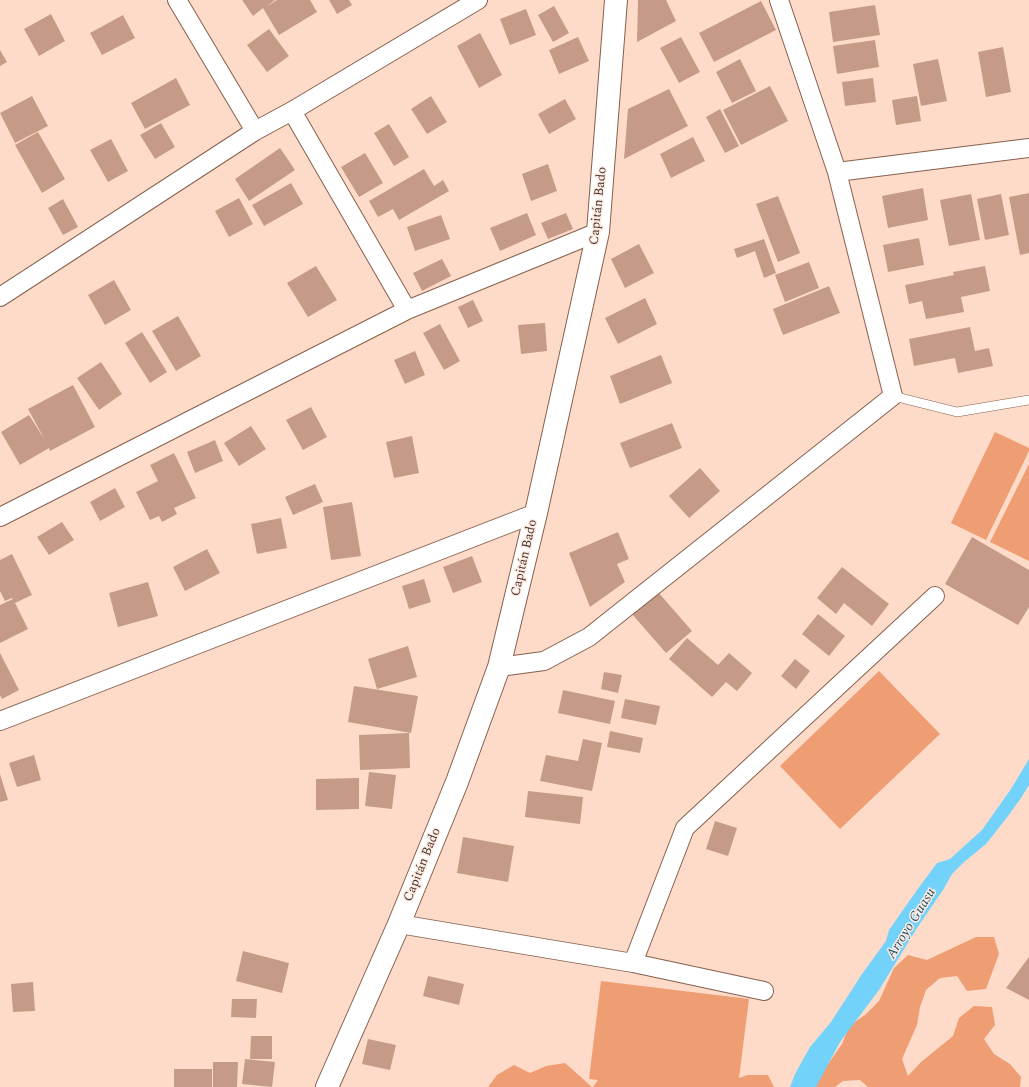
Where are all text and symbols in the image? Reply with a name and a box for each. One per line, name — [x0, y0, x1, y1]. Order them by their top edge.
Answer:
street label: Capitán Bado — [587, 166, 611, 246]
street label: Capitán Bado — [509, 518, 541, 598]
street label: Capitán Bado — [401, 826, 445, 904]
water label: Arroyo Guasu — [884, 886, 940, 962]

